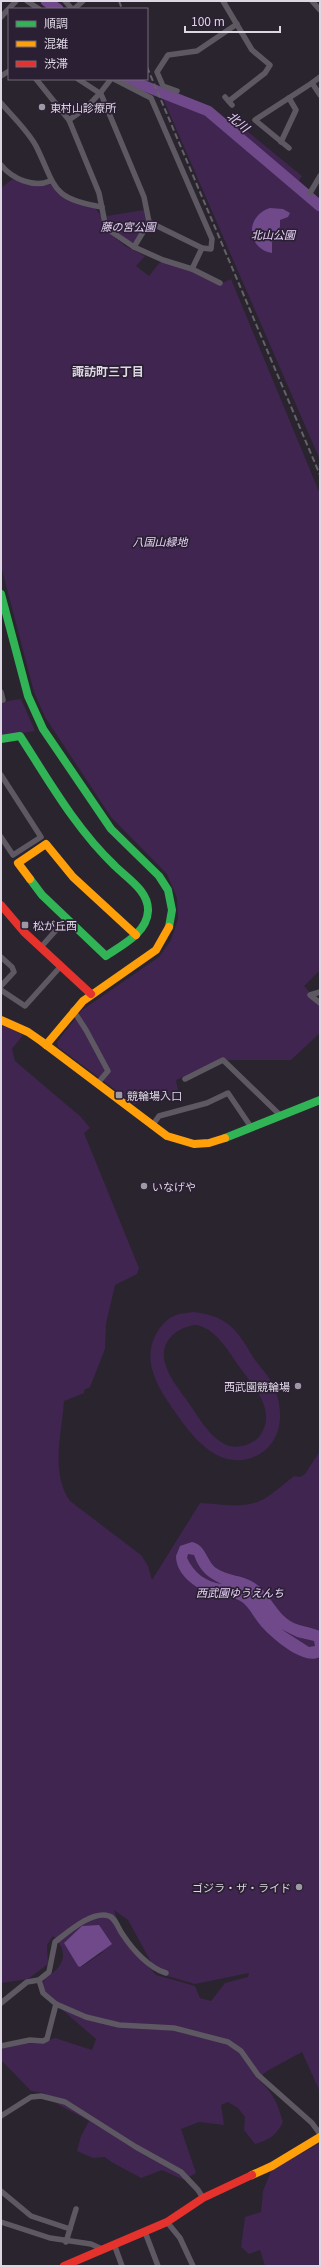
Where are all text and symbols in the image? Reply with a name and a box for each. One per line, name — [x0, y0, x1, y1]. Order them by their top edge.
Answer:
legend — [8, 8, 148, 80]
scale bar — [185, 8, 280, 34]
text: 100 m — [191, 12, 225, 29]
text: 順調 — [44, 14, 68, 31]
text: 混雑 — [44, 34, 68, 51]
text: 渋滞 — [44, 54, 68, 71]
place label: 東村山診療所 — [50, 99, 117, 115]
marker: 東村山診療所 — [37, 102, 47, 112]
water label: 北川 — [224, 107, 255, 137]
park label: 藤の宮公園 — [101, 218, 157, 234]
park label: 北山公園 — [251, 226, 297, 242]
district label: 諏訪町三丁目 — [72, 362, 144, 379]
park label: 八国山緑地 — [133, 533, 188, 549]
place label: 松が丘西 — [33, 917, 77, 933]
marker: 松が丘西 — [20, 920, 30, 930]
place label: 競輪場入口 — [127, 1087, 182, 1103]
marker: 競輪場入口 — [114, 1090, 124, 1100]
place label: いなげや — [152, 1178, 196, 1194]
marker: いなげや — [139, 1181, 149, 1191]
place label: 西武園競輪場 — [224, 1378, 290, 1394]
marker: 西武園競輪場 — [293, 1381, 303, 1391]
park label: 西武園ゆうえんち — [196, 1584, 284, 1600]
place label: ゴジラ・ザ・ライド — [192, 1879, 291, 1895]
marker: ゴジラ・ザ・ライド — [294, 1882, 304, 1892]

